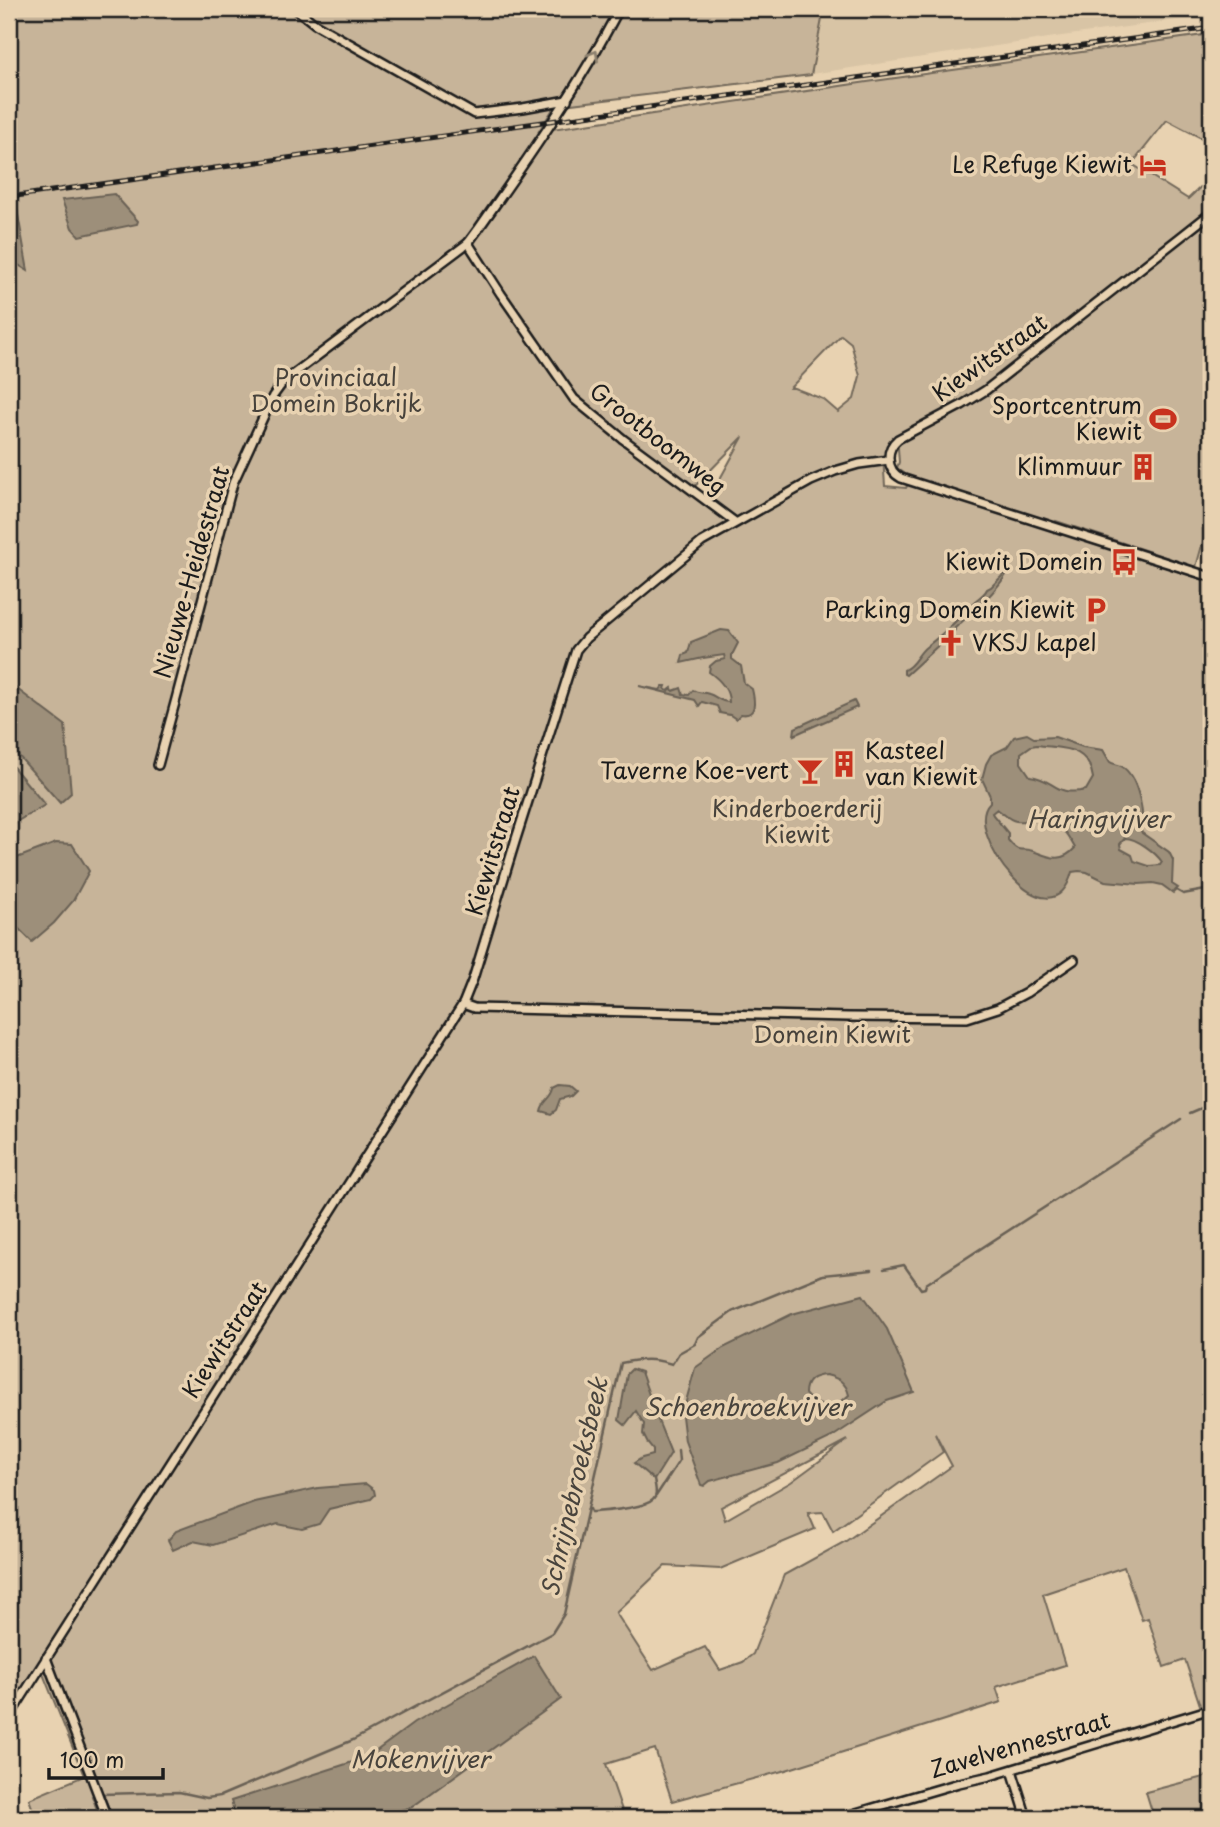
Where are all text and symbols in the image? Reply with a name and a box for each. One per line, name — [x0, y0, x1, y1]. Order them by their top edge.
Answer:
one-way arrow — [586, 50, 599, 63]
place label: Le Refuge Kiewit — [952, 146, 1132, 181]
hotel icon: Le Refuge Kiewit — [1138, 150, 1168, 180]
street label: Kiewitstraat — [924, 304, 1054, 409]
park label: Provinciaal Domein Bokrijk — [250, 359, 422, 420]
street label: Grootboomweg — [583, 373, 735, 503]
place label: Sportcentrum Kiewit — [992, 387, 1142, 448]
sports icon: Sportcentrum Kiewit — [1148, 404, 1178, 434]
place label: Klimmuur — [1017, 448, 1122, 483]
building icon: Klimmuur — [1128, 452, 1158, 482]
street label: Nieuwe-Heidestraat — [143, 461, 238, 682]
place label: Kiewit Domein — [945, 543, 1103, 578]
bus stop icon: Kiewit Domein — [1109, 547, 1139, 577]
place label: Parking Domein Kiewit — [825, 591, 1075, 626]
parking icon: Parking Domein Kiewit — [1081, 595, 1111, 625]
place label: VKSJ kapel — [972, 624, 1096, 659]
church icon: VKSJ kapel — [936, 628, 966, 658]
place label: Kasteel van Kiewit — [865, 732, 978, 793]
building icon: Kasteel van Kiewit — [829, 749, 859, 779]
place label: Taverne Koe-vert — [600, 752, 789, 787]
bar icon: Taverne Koe-vert — [795, 756, 825, 786]
street label: Kiewitstraat — [455, 782, 528, 920]
park label: Kinderboerderij Kiewit — [712, 790, 882, 851]
water label: Haringvijver — [1027, 800, 1173, 836]
park label: Domein Kiewit — [753, 1016, 911, 1051]
street label: Kiewitstraat — [173, 1274, 275, 1405]
water label: Schrijnebroeksbeek — [530, 1372, 616, 1599]
water label: Schoenbroekvijver — [644, 1388, 853, 1424]
street label: Zavelvennestraat — [925, 1701, 1114, 1786]
scale bar — [49, 1736, 163, 1780]
water label: Mokenvijver — [351, 1740, 493, 1776]
text: 100 m — [60, 1743, 124, 1775]

